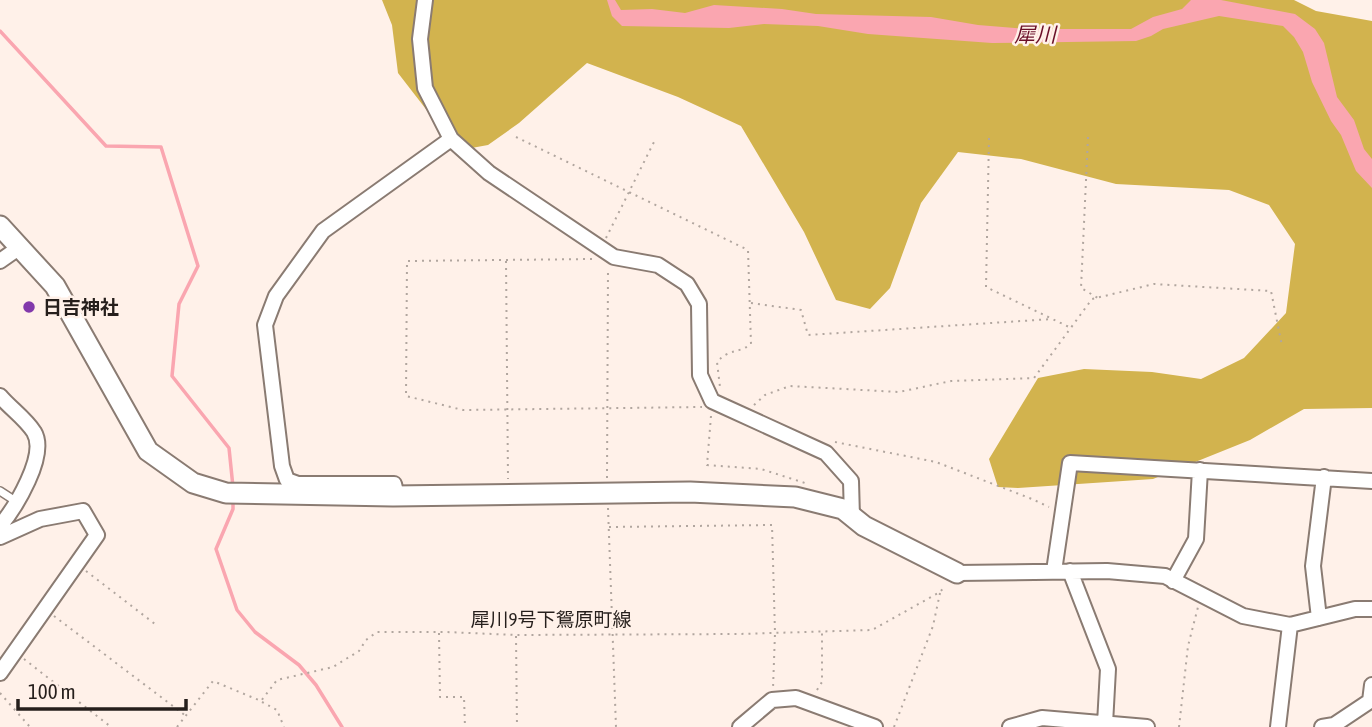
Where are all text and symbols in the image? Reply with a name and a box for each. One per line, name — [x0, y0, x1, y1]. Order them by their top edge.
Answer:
water label: 犀川 — [1014, 22, 1058, 46]
place label: 日吉神社 — [43, 296, 119, 318]
marker: 日吉神社 — [21, 299, 37, 315]
street label: 犀川9号下鴛原町線 — [471, 608, 631, 630]
scale bar — [18, 668, 186, 712]
text: 100 m — [28, 679, 76, 703]

